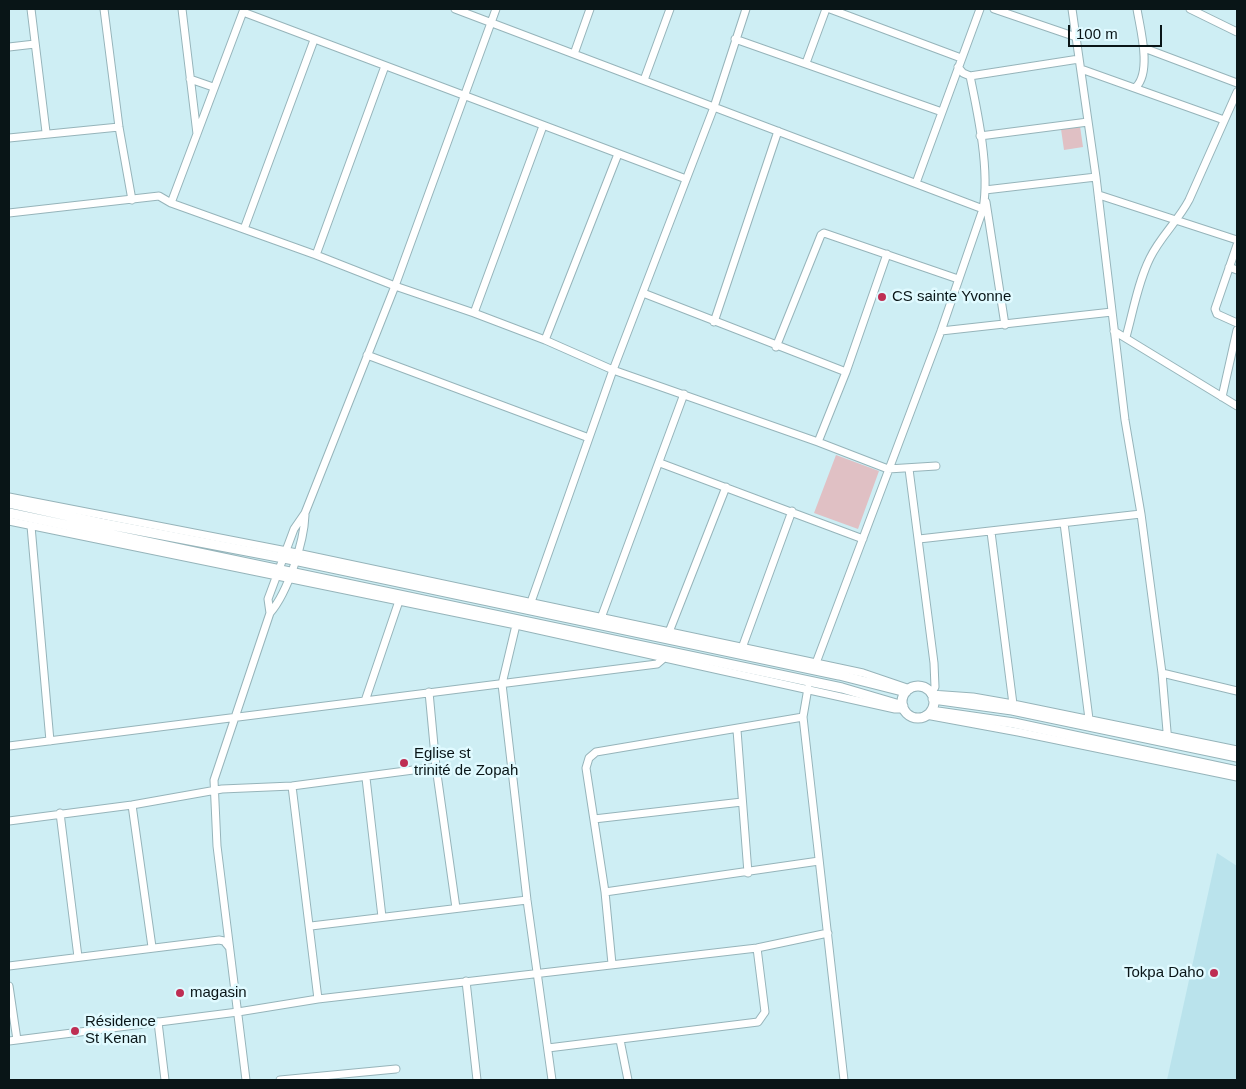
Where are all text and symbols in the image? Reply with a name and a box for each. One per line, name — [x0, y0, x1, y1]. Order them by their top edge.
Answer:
scale bar — [1071, 15, 1165, 47]
text: 100 m — [1076, 25, 1118, 42]
place label: CS sainte Yvonne — [892, 288, 1011, 306]
marker: CS sainte Yvonne — [876, 291, 888, 303]
place label: Eglise st trinité de Zopah — [414, 745, 518, 780]
marker: Eglise st trinité de Zopah — [398, 757, 410, 769]
place label: Tokpa Daho — [1124, 964, 1204, 982]
marker: Tokpa Daho — [1208, 967, 1220, 979]
place label: magasin — [190, 984, 247, 1002]
marker: magasin — [174, 987, 186, 999]
place label: Résidence St Kenan — [85, 1013, 156, 1048]
marker: Résidence St Kenan — [69, 1025, 81, 1037]

